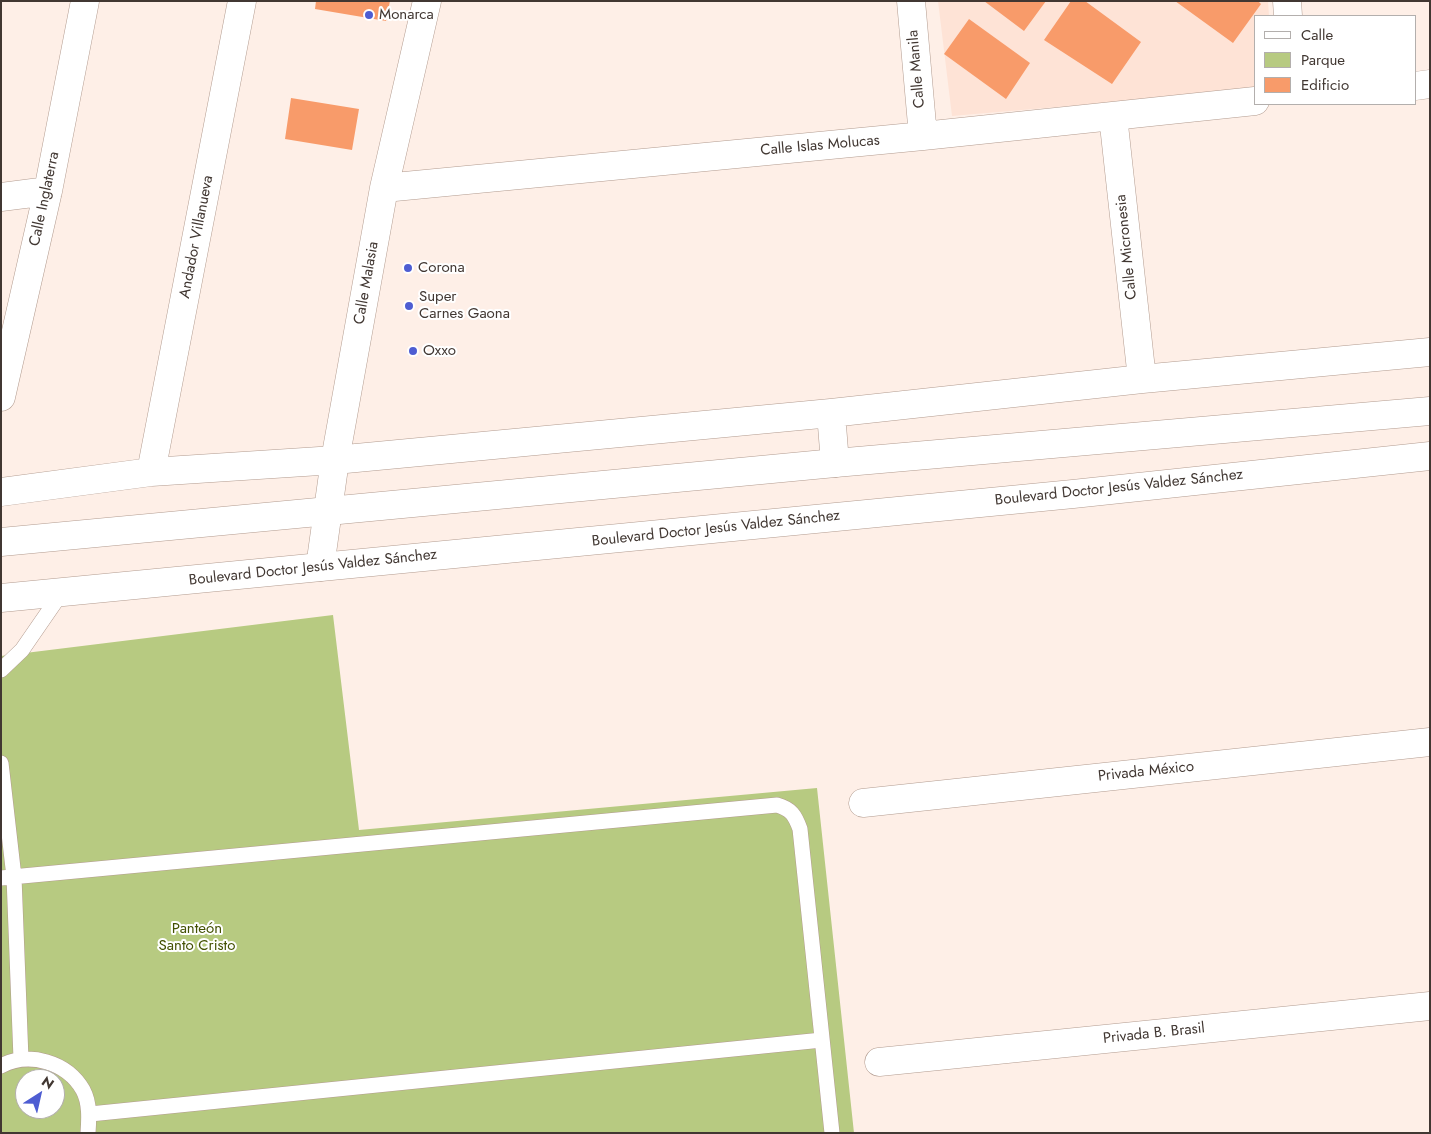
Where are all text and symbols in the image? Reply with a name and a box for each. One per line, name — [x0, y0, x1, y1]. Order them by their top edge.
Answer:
place label: Monarca — [379, 6, 434, 24]
marker: Monarca — [363, 9, 375, 21]
legend — [1254, 15, 1416, 105]
text: Calle — [1301, 24, 1333, 46]
street label: Calle Manila — [905, 29, 929, 109]
text: Parque — [1301, 49, 1345, 71]
text: Edificio — [1301, 74, 1349, 96]
street label: Calle Islas Molucas — [760, 132, 880, 160]
street label: Calle Inglaterra — [26, 150, 64, 248]
street label: Andador Villanueva — [176, 174, 218, 300]
street label: Calle Micronesia — [1113, 193, 1141, 301]
street label: Calle Malasia — [351, 240, 383, 326]
place label: Corona — [418, 259, 465, 277]
marker: Corona — [402, 262, 414, 274]
place label: Super Carnes Gaona — [419, 288, 510, 323]
marker: Super Carnes Gaona — [403, 300, 415, 312]
place label: Oxxo — [423, 342, 456, 360]
marker: Oxxo — [407, 345, 419, 357]
street label: Boulevard Doctor Jesús Valdez Sánchez — [994, 466, 1244, 510]
street label: Boulevard Doctor Jesús Valdez Sánchez — [591, 507, 841, 551]
street label: Boulevard Doctor Jesús Valdez Sánchez — [188, 546, 438, 590]
street label: Privada México — [1097, 758, 1195, 786]
park label: Panteón Santo Cristo — [159, 920, 235, 955]
street label: Privada B. Brasil — [1102, 1020, 1206, 1048]
north arrow — [15, 1069, 65, 1119]
text: N — [38, 1071, 58, 1094]

